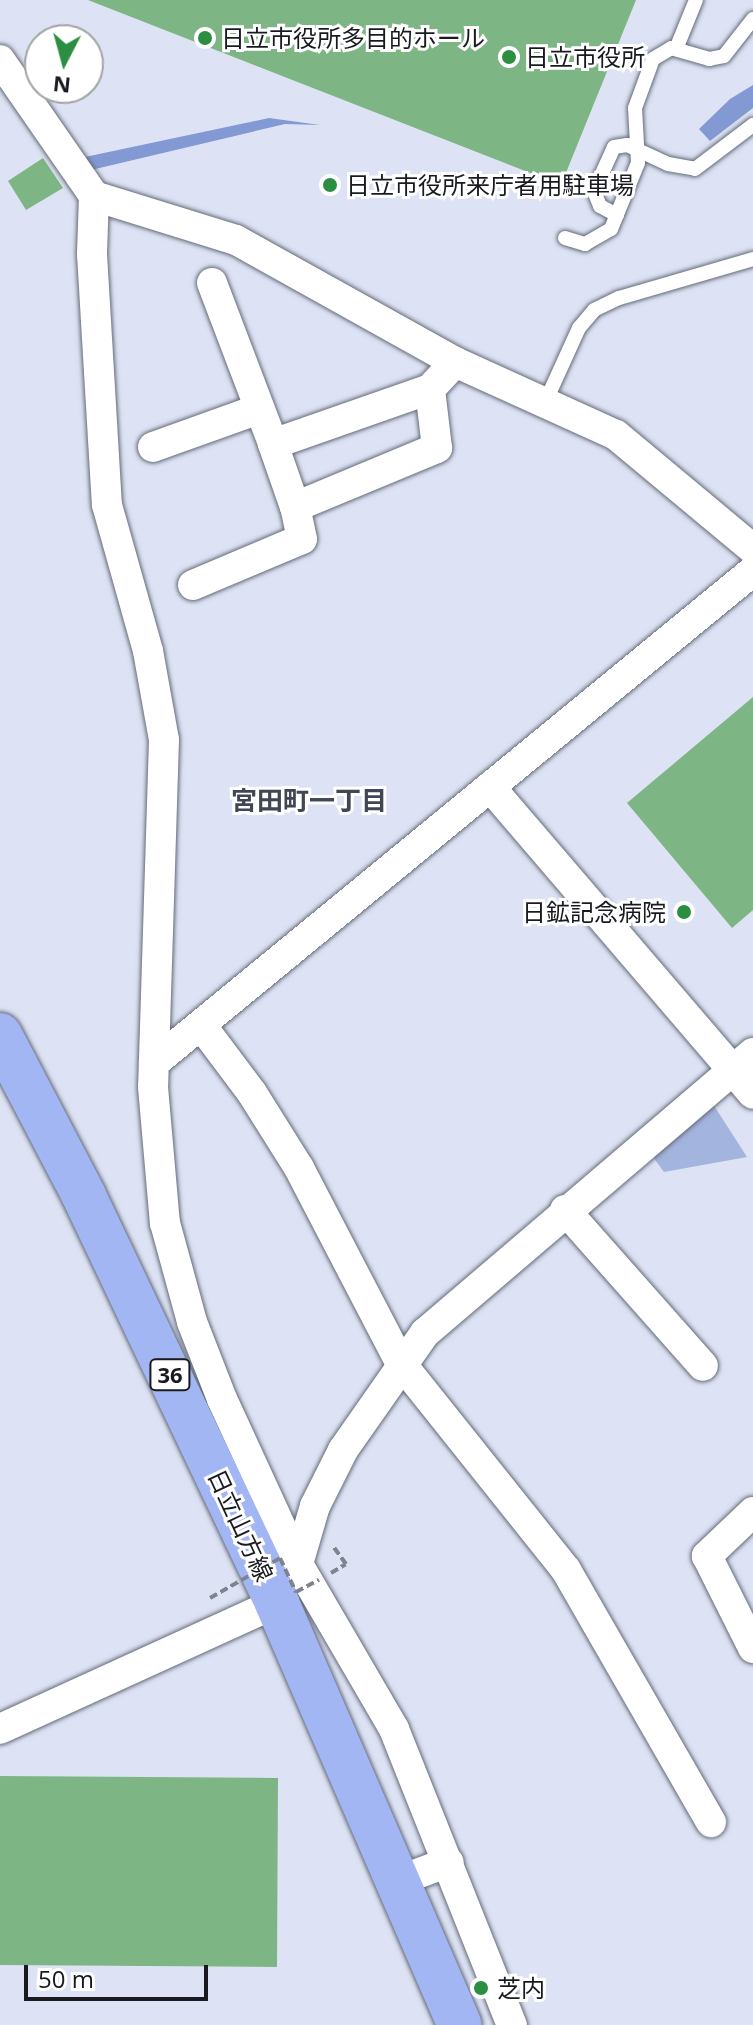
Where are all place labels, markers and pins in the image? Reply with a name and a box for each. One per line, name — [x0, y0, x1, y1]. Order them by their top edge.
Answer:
place label: 日立市役所多目的ホール — [221, 24, 485, 52]
marker: 日立市役所多目的ホール — [196, 29, 214, 47]
place label: 日立市役所 — [525, 43, 645, 71]
marker: 日立市役所 — [500, 48, 518, 66]
place label: 日立市役所来庁者用駐車場 — [346, 171, 634, 199]
marker: 日立市役所来庁者用駐車場 — [321, 176, 339, 194]
place label: 日鉱記念病院 — [522, 898, 666, 926]
marker: 日鉱記念病院 — [673, 901, 695, 923]
place label: 芝内 — [497, 1974, 545, 2002]
marker: 芝内 — [472, 1979, 490, 1997]

